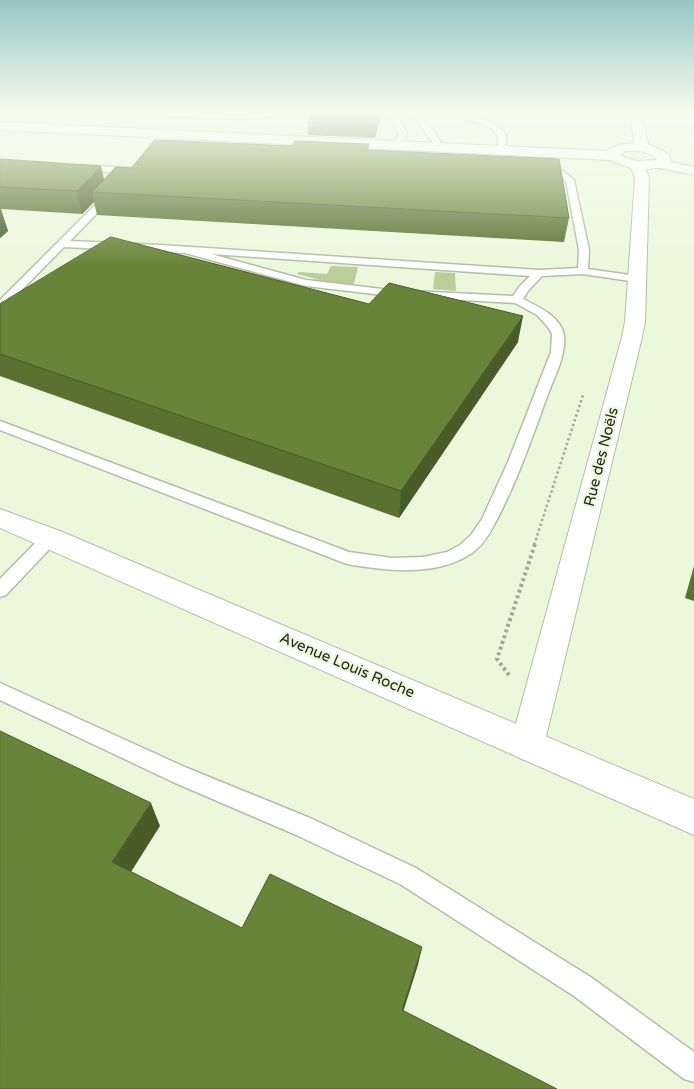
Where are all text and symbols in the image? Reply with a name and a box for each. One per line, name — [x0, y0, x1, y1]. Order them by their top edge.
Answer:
street label: Rue des Noëls — [581, 406, 623, 508]
street label: Avenue Louis Roche — [277, 629, 417, 703]

